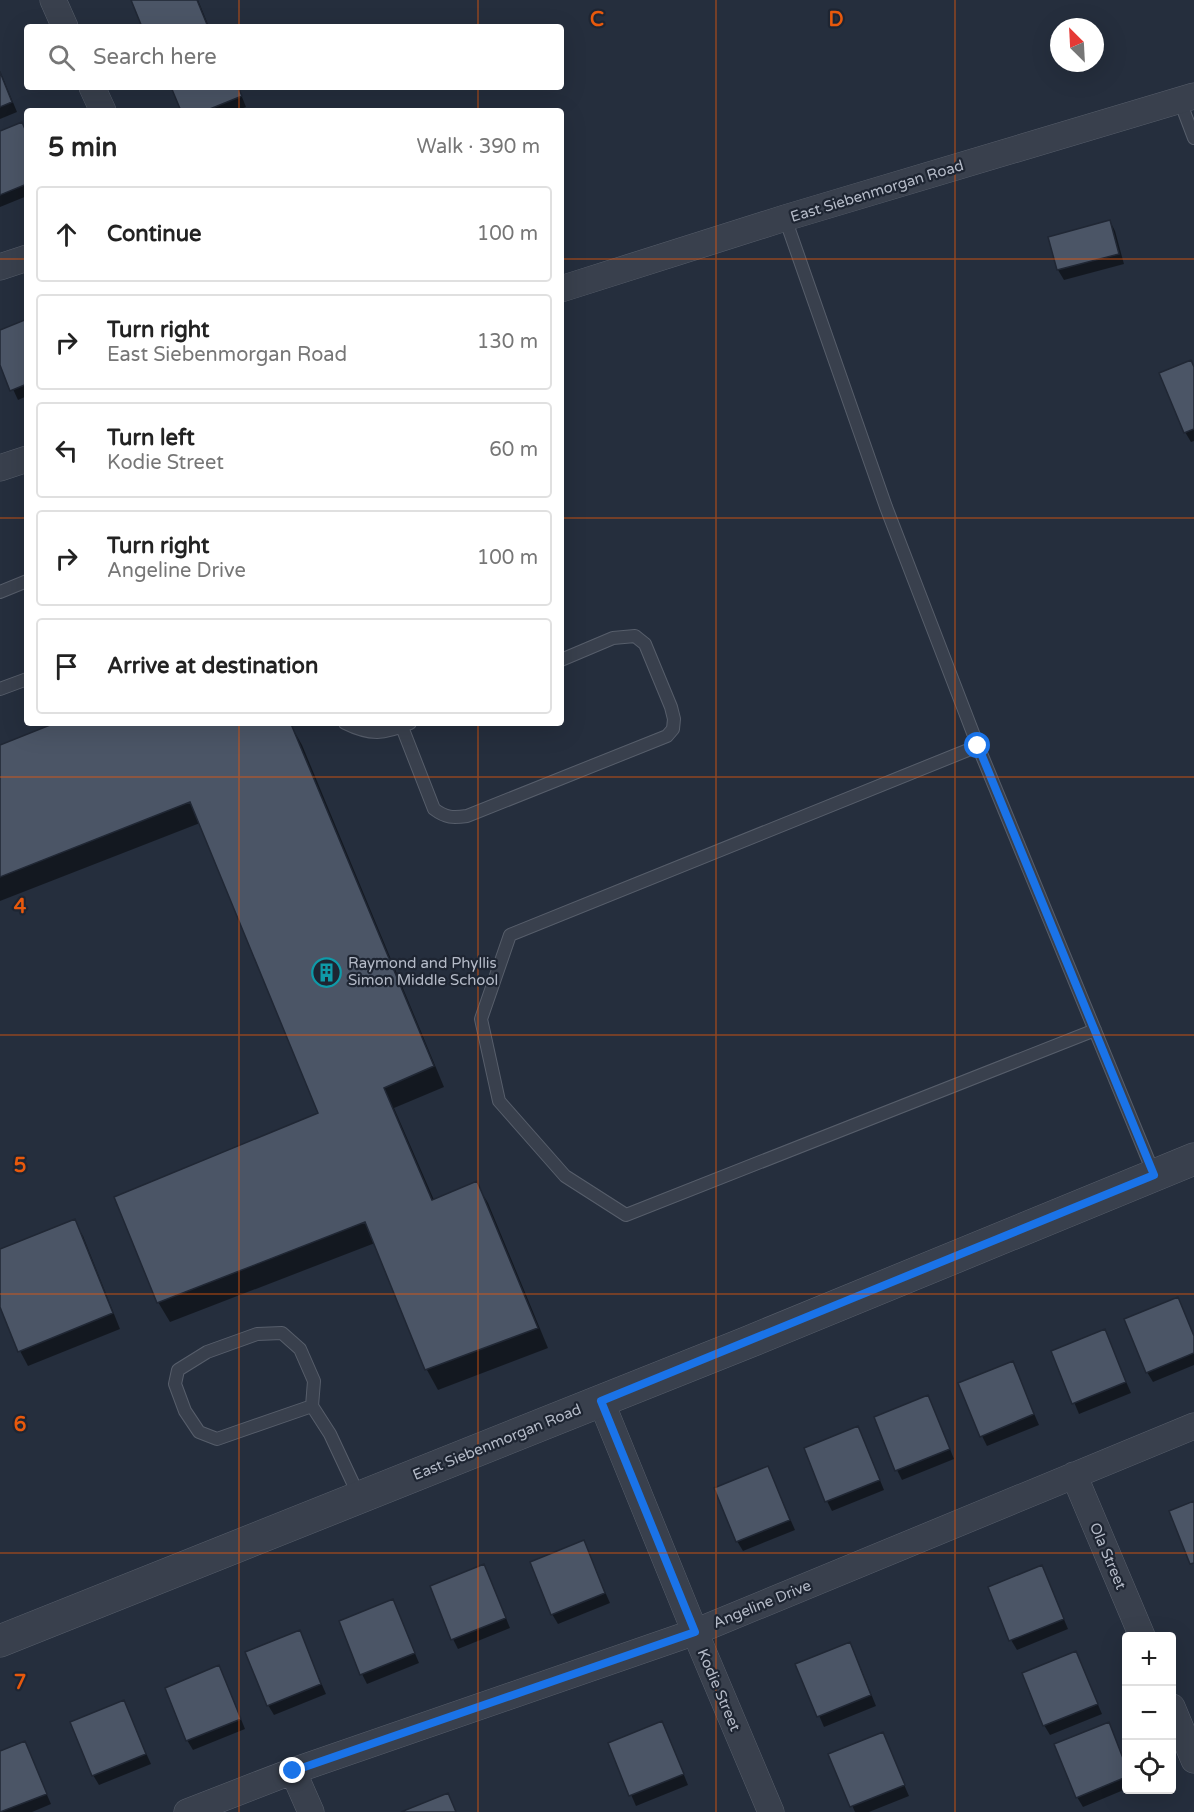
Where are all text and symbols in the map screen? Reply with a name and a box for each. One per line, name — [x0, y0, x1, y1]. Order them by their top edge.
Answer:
text: C — [590, 8, 604, 32]
text: D — [828, 8, 844, 32]
north arrow — [1050, 18, 1104, 72]
search box — [24, 24, 564, 90]
icon: search — [45, 41, 78, 74]
text: Search here — [93, 44, 217, 70]
text: 5 min — [48, 132, 117, 163]
text: Walk · 390 m — [417, 135, 540, 159]
street label: East Siebenmorgan Road — [788, 156, 966, 226]
icon: ahead — [50, 218, 83, 251]
text: Continue — [107, 221, 202, 247]
text: 100 m — [477, 222, 538, 246]
text: Turn right — [107, 317, 209, 343]
icon: right — [50, 326, 83, 359]
text: 130 m — [477, 330, 538, 354]
text: East Siebenmorgan Road — [107, 343, 347, 367]
text: Turn left — [107, 425, 195, 451]
icon: left — [50, 434, 83, 467]
text: 60 m — [489, 438, 538, 462]
text: Kodie Street — [107, 451, 224, 475]
text: Turn right — [107, 533, 209, 559]
icon: right — [50, 542, 83, 575]
text: 100 m — [477, 546, 538, 570]
text: Angeline Drive — [107, 559, 246, 583]
icon: arrive — [50, 650, 83, 683]
text: Arrive at destination — [107, 653, 318, 679]
route start — [964, 732, 990, 758]
text: 4 — [14, 895, 27, 919]
place label: Raymond and Phyllis Simon Middle School — [348, 954, 498, 989]
building icon: Raymond and Phyllis Simon Middle School — [311, 956, 343, 988]
text: 5 — [14, 1154, 26, 1178]
street label: East Siebenmorgan Road — [410, 1400, 584, 1484]
text: 6 — [14, 1413, 26, 1437]
street label: Ola Street — [1086, 1520, 1130, 1592]
street label: Angeline Drive — [710, 1576, 814, 1632]
map controls — [1122, 1632, 1176, 1794]
button: + — [1122, 1632, 1176, 1686]
street label: Kodie Street — [694, 1646, 745, 1734]
text: 7 — [14, 1671, 26, 1695]
button: − — [1122, 1686, 1176, 1740]
button: locate — [1122, 1740, 1176, 1794]
route end — [279, 1757, 305, 1783]

